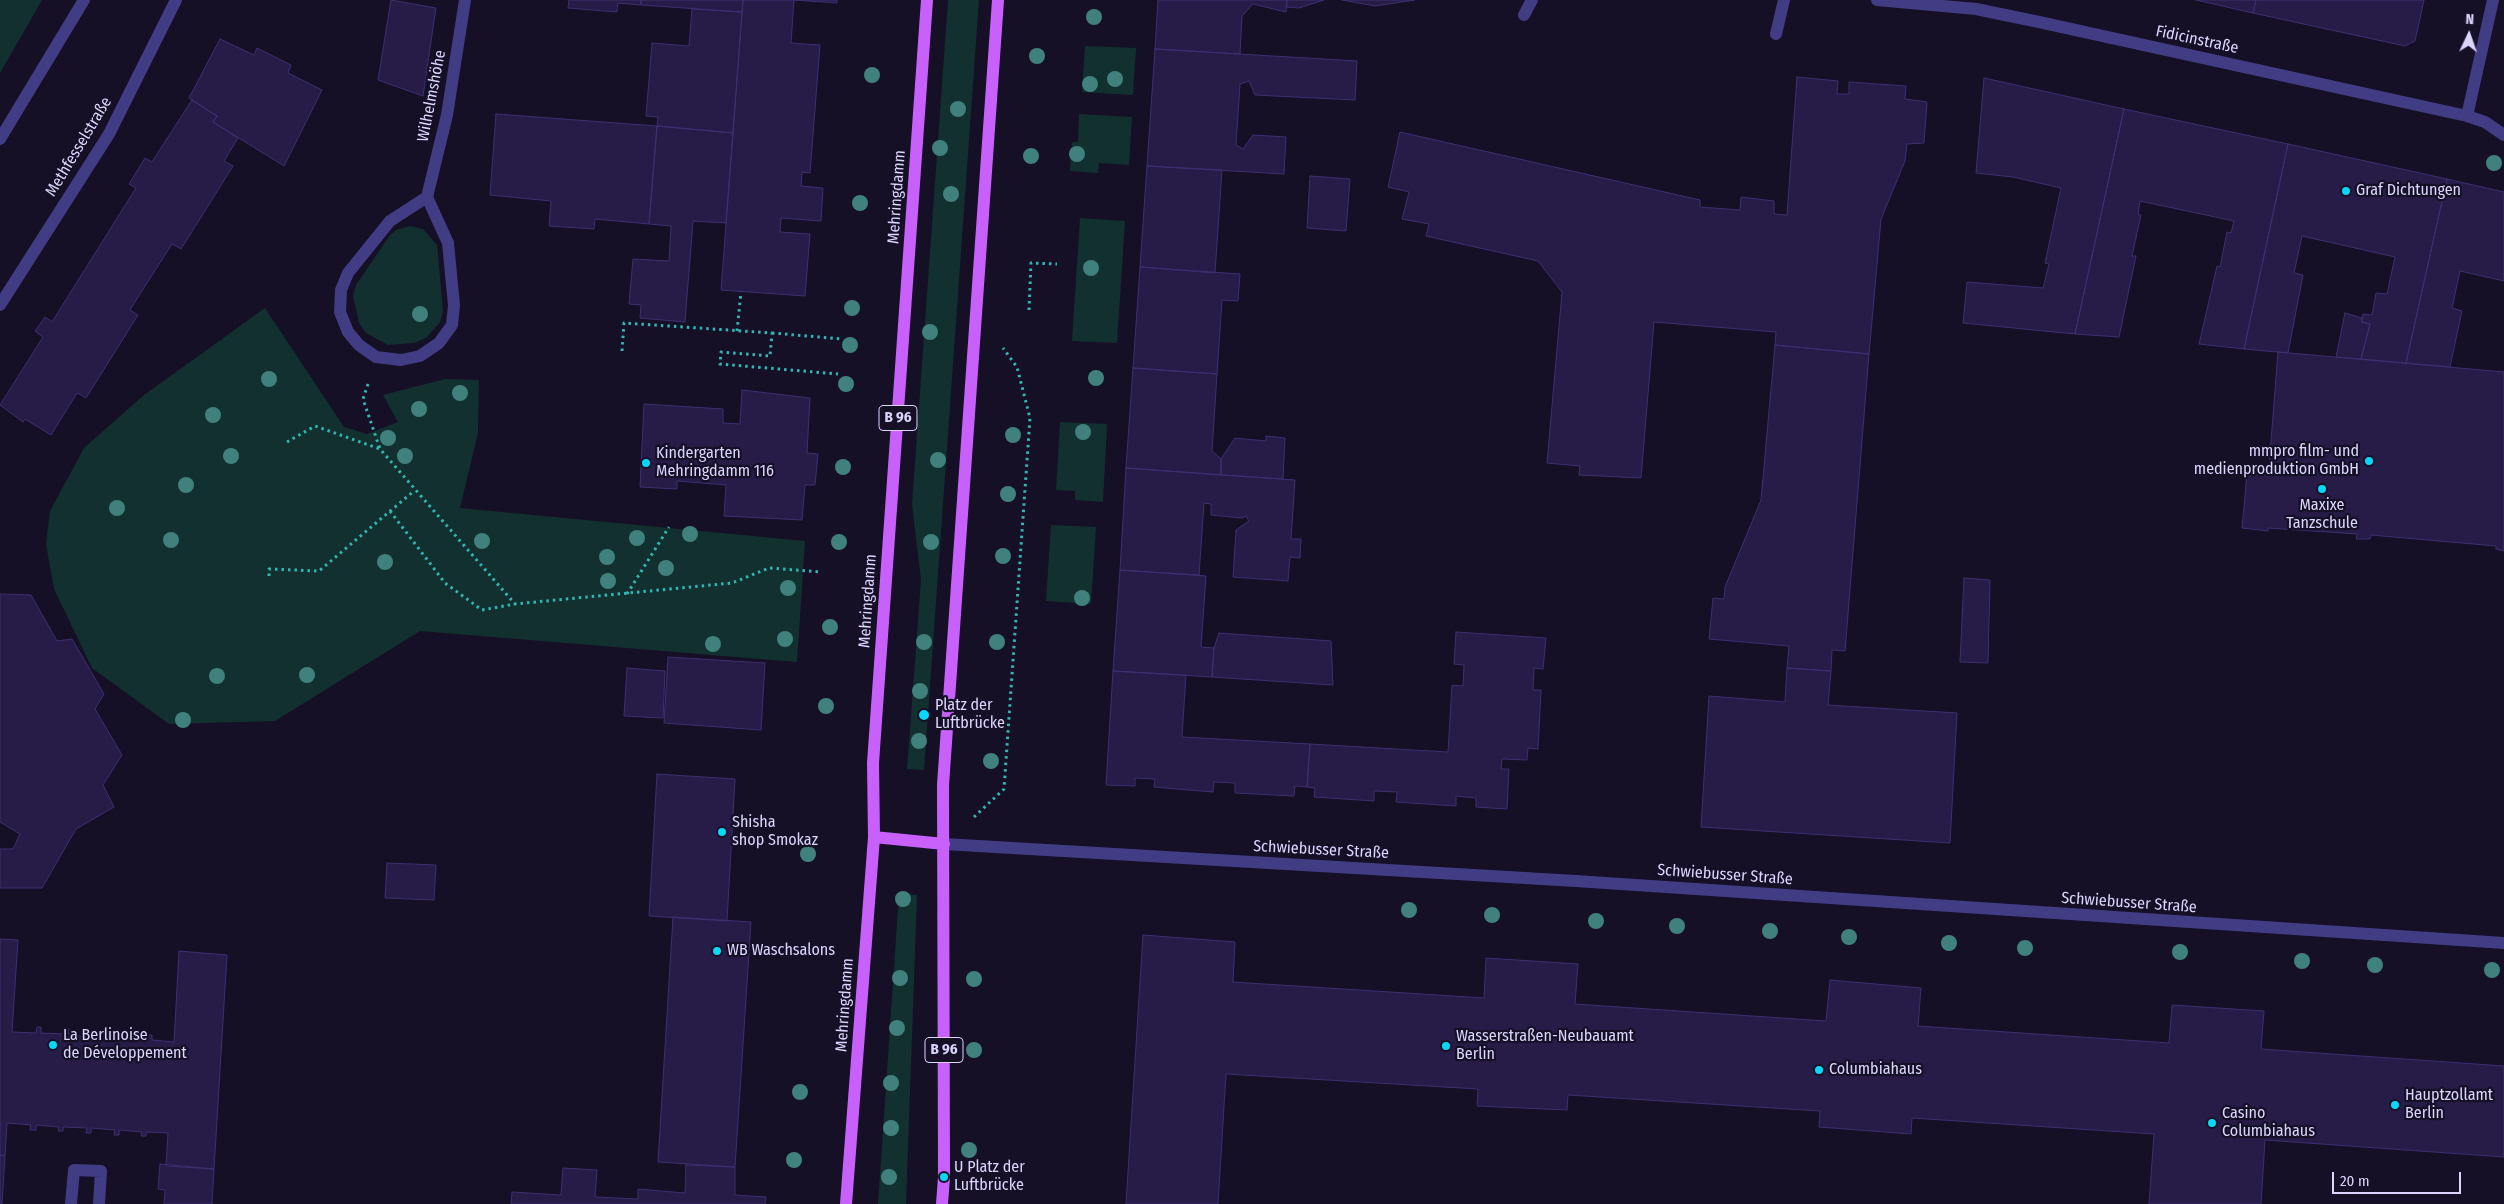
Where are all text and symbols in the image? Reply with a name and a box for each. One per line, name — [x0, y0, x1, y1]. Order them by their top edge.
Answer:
north arrow — [2444, 10, 2494, 60]
text: N — [2465, 11, 2474, 28]
street label: Fidicinstraße — [2154, 22, 2240, 58]
street label: Wilhelmshöhe — [414, 48, 450, 144]
street label: Methfesselstraße — [42, 94, 116, 200]
street label: Mehringdamm — [884, 149, 910, 245]
place label: Graf Dichtungen — [2356, 181, 2461, 201]
marker: Graf Dichtungen — [2340, 185, 2352, 197]
road number: B 96 — [879, 406, 917, 430]
place label: mmpro film- und medienproduktion GmbH — [2194, 442, 2359, 480]
place label: Kindergarten Mehringdamm 116 — [656, 444, 774, 482]
marker: mmpro film- und medienproduktion GmbH — [2363, 455, 2375, 467]
marker: Kindergarten Mehringdamm 116 — [640, 457, 652, 469]
marker: Maxixe Tanzschule — [2316, 483, 2328, 495]
place label: Maxixe Tanzschule — [2286, 496, 2358, 534]
street label: Mehringdamm — [855, 553, 881, 649]
place label: Platz der Luftbrücke — [935, 696, 1005, 734]
marker: Platz der Luftbrücke — [917, 708, 931, 722]
place label: Shisha shop Smokaz — [732, 813, 818, 851]
marker: Shisha shop Smokaz — [716, 826, 728, 838]
street label: Schwiebusser Straße — [1253, 837, 1389, 863]
street label: Schwiebusser Straße — [1657, 861, 1793, 889]
street label: Schwiebusser Straße — [2061, 889, 2197, 917]
place label: WB Waschsalons — [727, 941, 835, 961]
marker: WB Waschsalons — [711, 945, 723, 957]
street label: Mehringdamm — [832, 957, 858, 1053]
place label: La Berlinoise de Développement — [63, 1026, 187, 1064]
place label: Wasserstraßen-Neubauamt Berlin — [1456, 1027, 1634, 1065]
road number: B 96 — [925, 1038, 963, 1062]
marker: La Berlinoise de Développement — [47, 1039, 59, 1051]
marker: Wasserstraßen-Neubauamt Berlin — [1440, 1040, 1452, 1052]
place label: Columbiahaus — [1829, 1060, 1922, 1080]
marker: Columbiahaus — [1813, 1064, 1825, 1076]
place label: Hauptzollamt Berlin — [2405, 1086, 2493, 1124]
marker: Hauptzollamt Berlin — [2389, 1099, 2401, 1111]
place label: Casino Columbiahaus — [2222, 1104, 2315, 1142]
marker: Casino Columbiahaus — [2206, 1117, 2218, 1129]
place label: U Platz der Luftbrücke — [954, 1158, 1025, 1196]
scale bar — [2334, 1162, 2463, 1194]
marker: U Platz der Luftbrücke — [938, 1171, 950, 1183]
text: 20 m — [2340, 1172, 2370, 1190]

